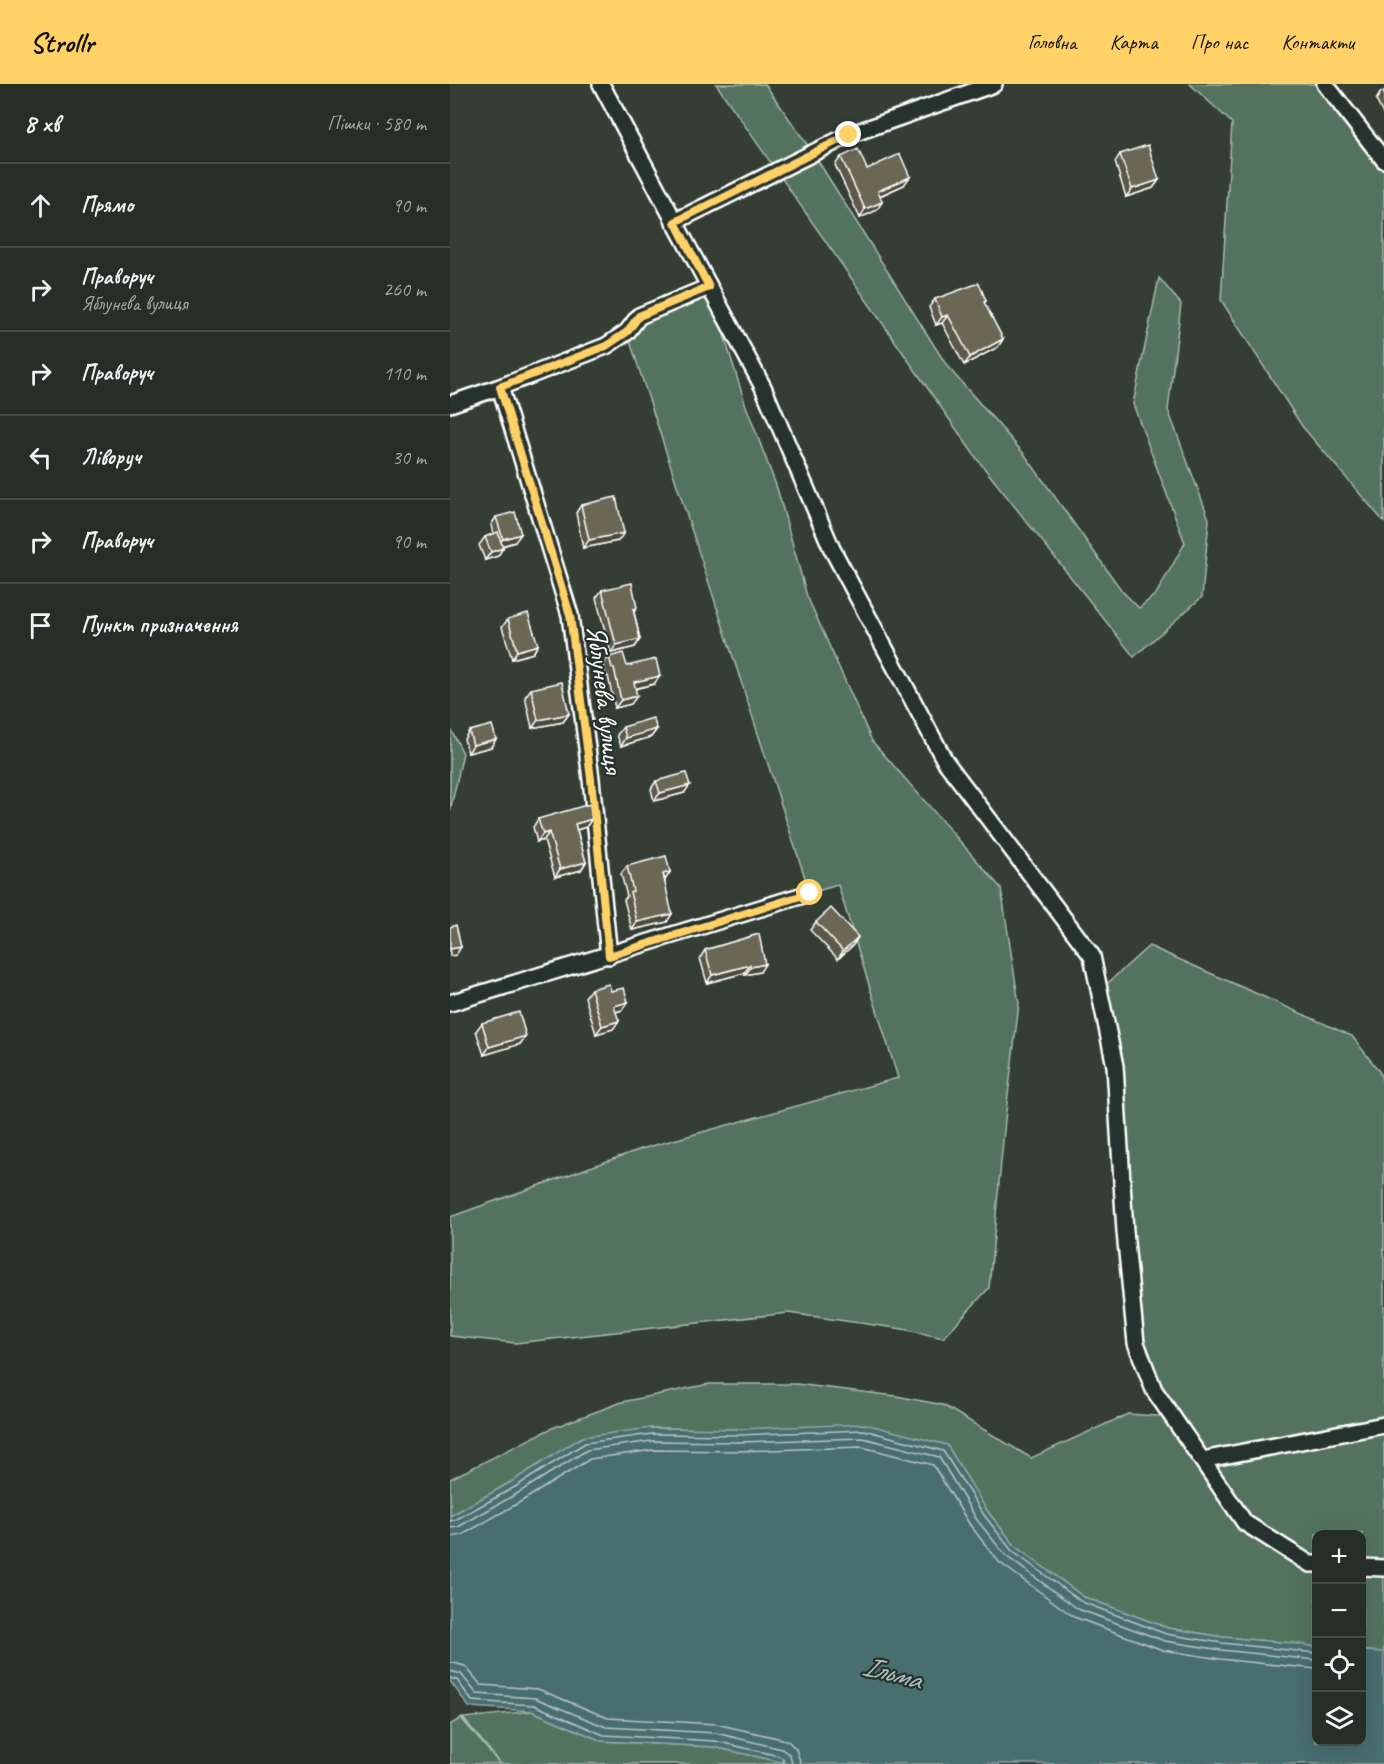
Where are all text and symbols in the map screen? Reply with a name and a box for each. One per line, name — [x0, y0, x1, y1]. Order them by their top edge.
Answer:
text: Strollr — [30, 25, 94, 60]
text: Головна — [1028, 29, 1077, 55]
text: Карта — [1110, 29, 1158, 55]
text: Про нас — [1191, 29, 1248, 55]
text: Контакти — [1281, 29, 1354, 55]
text: 8 хв — [24, 107, 59, 140]
text: Пішки · 580 m — [327, 111, 426, 136]
route end — [835, 121, 861, 147]
icon: ahead — [24, 189, 57, 222]
text: Прямо — [81, 191, 133, 219]
text: 90 m — [392, 193, 426, 218]
text: Праворуч — [81, 263, 153, 291]
icon: right — [24, 273, 57, 306]
text: 260 m — [383, 277, 426, 302]
text: Яблунева вулиця — [81, 291, 188, 316]
icon: right — [24, 357, 57, 390]
text: Праворуч — [81, 359, 153, 387]
text: 110 m — [383, 361, 426, 386]
icon: left — [24, 441, 57, 474]
text: Ліворуч — [81, 443, 141, 471]
text: 30 m — [392, 445, 426, 470]
icon: right — [24, 525, 57, 558]
text: Праворуч — [81, 527, 153, 555]
text: 90 m — [392, 529, 426, 554]
icon: arrive — [24, 609, 57, 642]
text: Пункт призначення — [81, 611, 238, 639]
street label: Яблунева вулиця — [579, 623, 632, 778]
route start — [796, 879, 822, 905]
map controls — [1312, 1530, 1366, 1746]
button: + — [1312, 1530, 1366, 1584]
button: − — [1312, 1584, 1366, 1638]
button: locate — [1312, 1638, 1366, 1692]
water label: Ільма — [858, 1646, 928, 1699]
button: layers — [1312, 1692, 1366, 1746]

